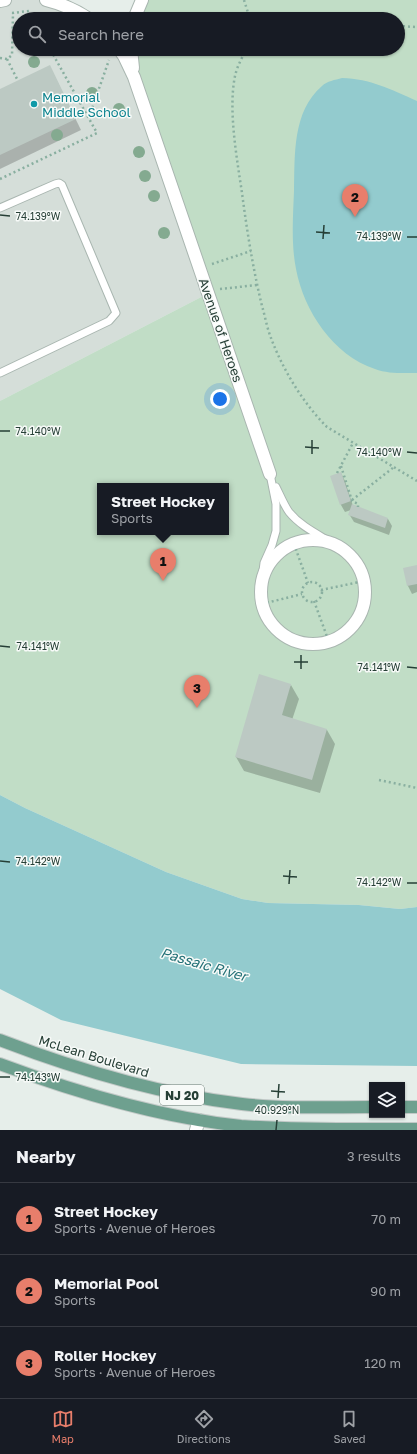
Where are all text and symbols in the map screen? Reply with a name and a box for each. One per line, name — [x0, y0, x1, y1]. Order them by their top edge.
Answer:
search box — [12, 12, 405, 56]
icon: search — [26, 23, 48, 45]
text: Search here — [58, 25, 144, 43]
place label: Memorial Middle School — [42, 89, 131, 120]
marker: Memorial Middle School — [29, 99, 39, 109]
pin: 2 — [342, 184, 368, 217]
text: 74.139°W — [16, 210, 61, 222]
text: 74.139°W — [357, 230, 402, 242]
street label: Avenue of Heroes — [196, 276, 246, 384]
your location — [210, 389, 230, 409]
text: 74.140°W — [15, 425, 61, 437]
text: 74.140°W — [356, 446, 402, 458]
popup — [97, 483, 229, 535]
text: Street Hockey — [111, 492, 215, 510]
text: Sports — [111, 510, 153, 526]
pin: 1 — [150, 548, 176, 581]
text: 74.141°W — [17, 640, 60, 652]
text: 74.141°W — [358, 661, 401, 673]
pin: 3 — [184, 675, 210, 708]
text: 74.142°W — [16, 855, 61, 867]
text: 74.142°W — [357, 876, 402, 888]
water label: Passaic River — [159, 944, 252, 985]
street label: McLean Boulevard — [37, 1032, 151, 1080]
text: 74.143°W — [16, 1071, 61, 1083]
map controls — [369, 1082, 405, 1118]
button: layers — [369, 1082, 405, 1118]
road number: NJ 20 — [160, 1085, 204, 1105]
text: 40.929°N — [255, 1104, 299, 1116]
text: Nearby — [16, 1146, 76, 1167]
text: 3 results — [347, 1148, 401, 1164]
text: Street Hockey — [54, 1202, 158, 1220]
text: 1 — [26, 1211, 32, 1227]
text: 70 m — [371, 1211, 401, 1227]
text: Sports · Avenue of Heroes — [54, 1220, 215, 1236]
text: Memorial Pool — [54, 1274, 159, 1292]
text: 2 — [25, 1283, 33, 1299]
text: 90 m — [370, 1283, 401, 1299]
text: Sports — [54, 1292, 96, 1308]
text: Roller Hockey — [54, 1346, 157, 1364]
text: 3 — [25, 1355, 33, 1371]
text: 120 m — [364, 1355, 401, 1371]
text: Sports · Avenue of Heroes — [54, 1364, 215, 1380]
tab: Map — [51, 1408, 74, 1445]
tab: Directions — [177, 1408, 231, 1445]
tab: Saved — [333, 1408, 366, 1445]

